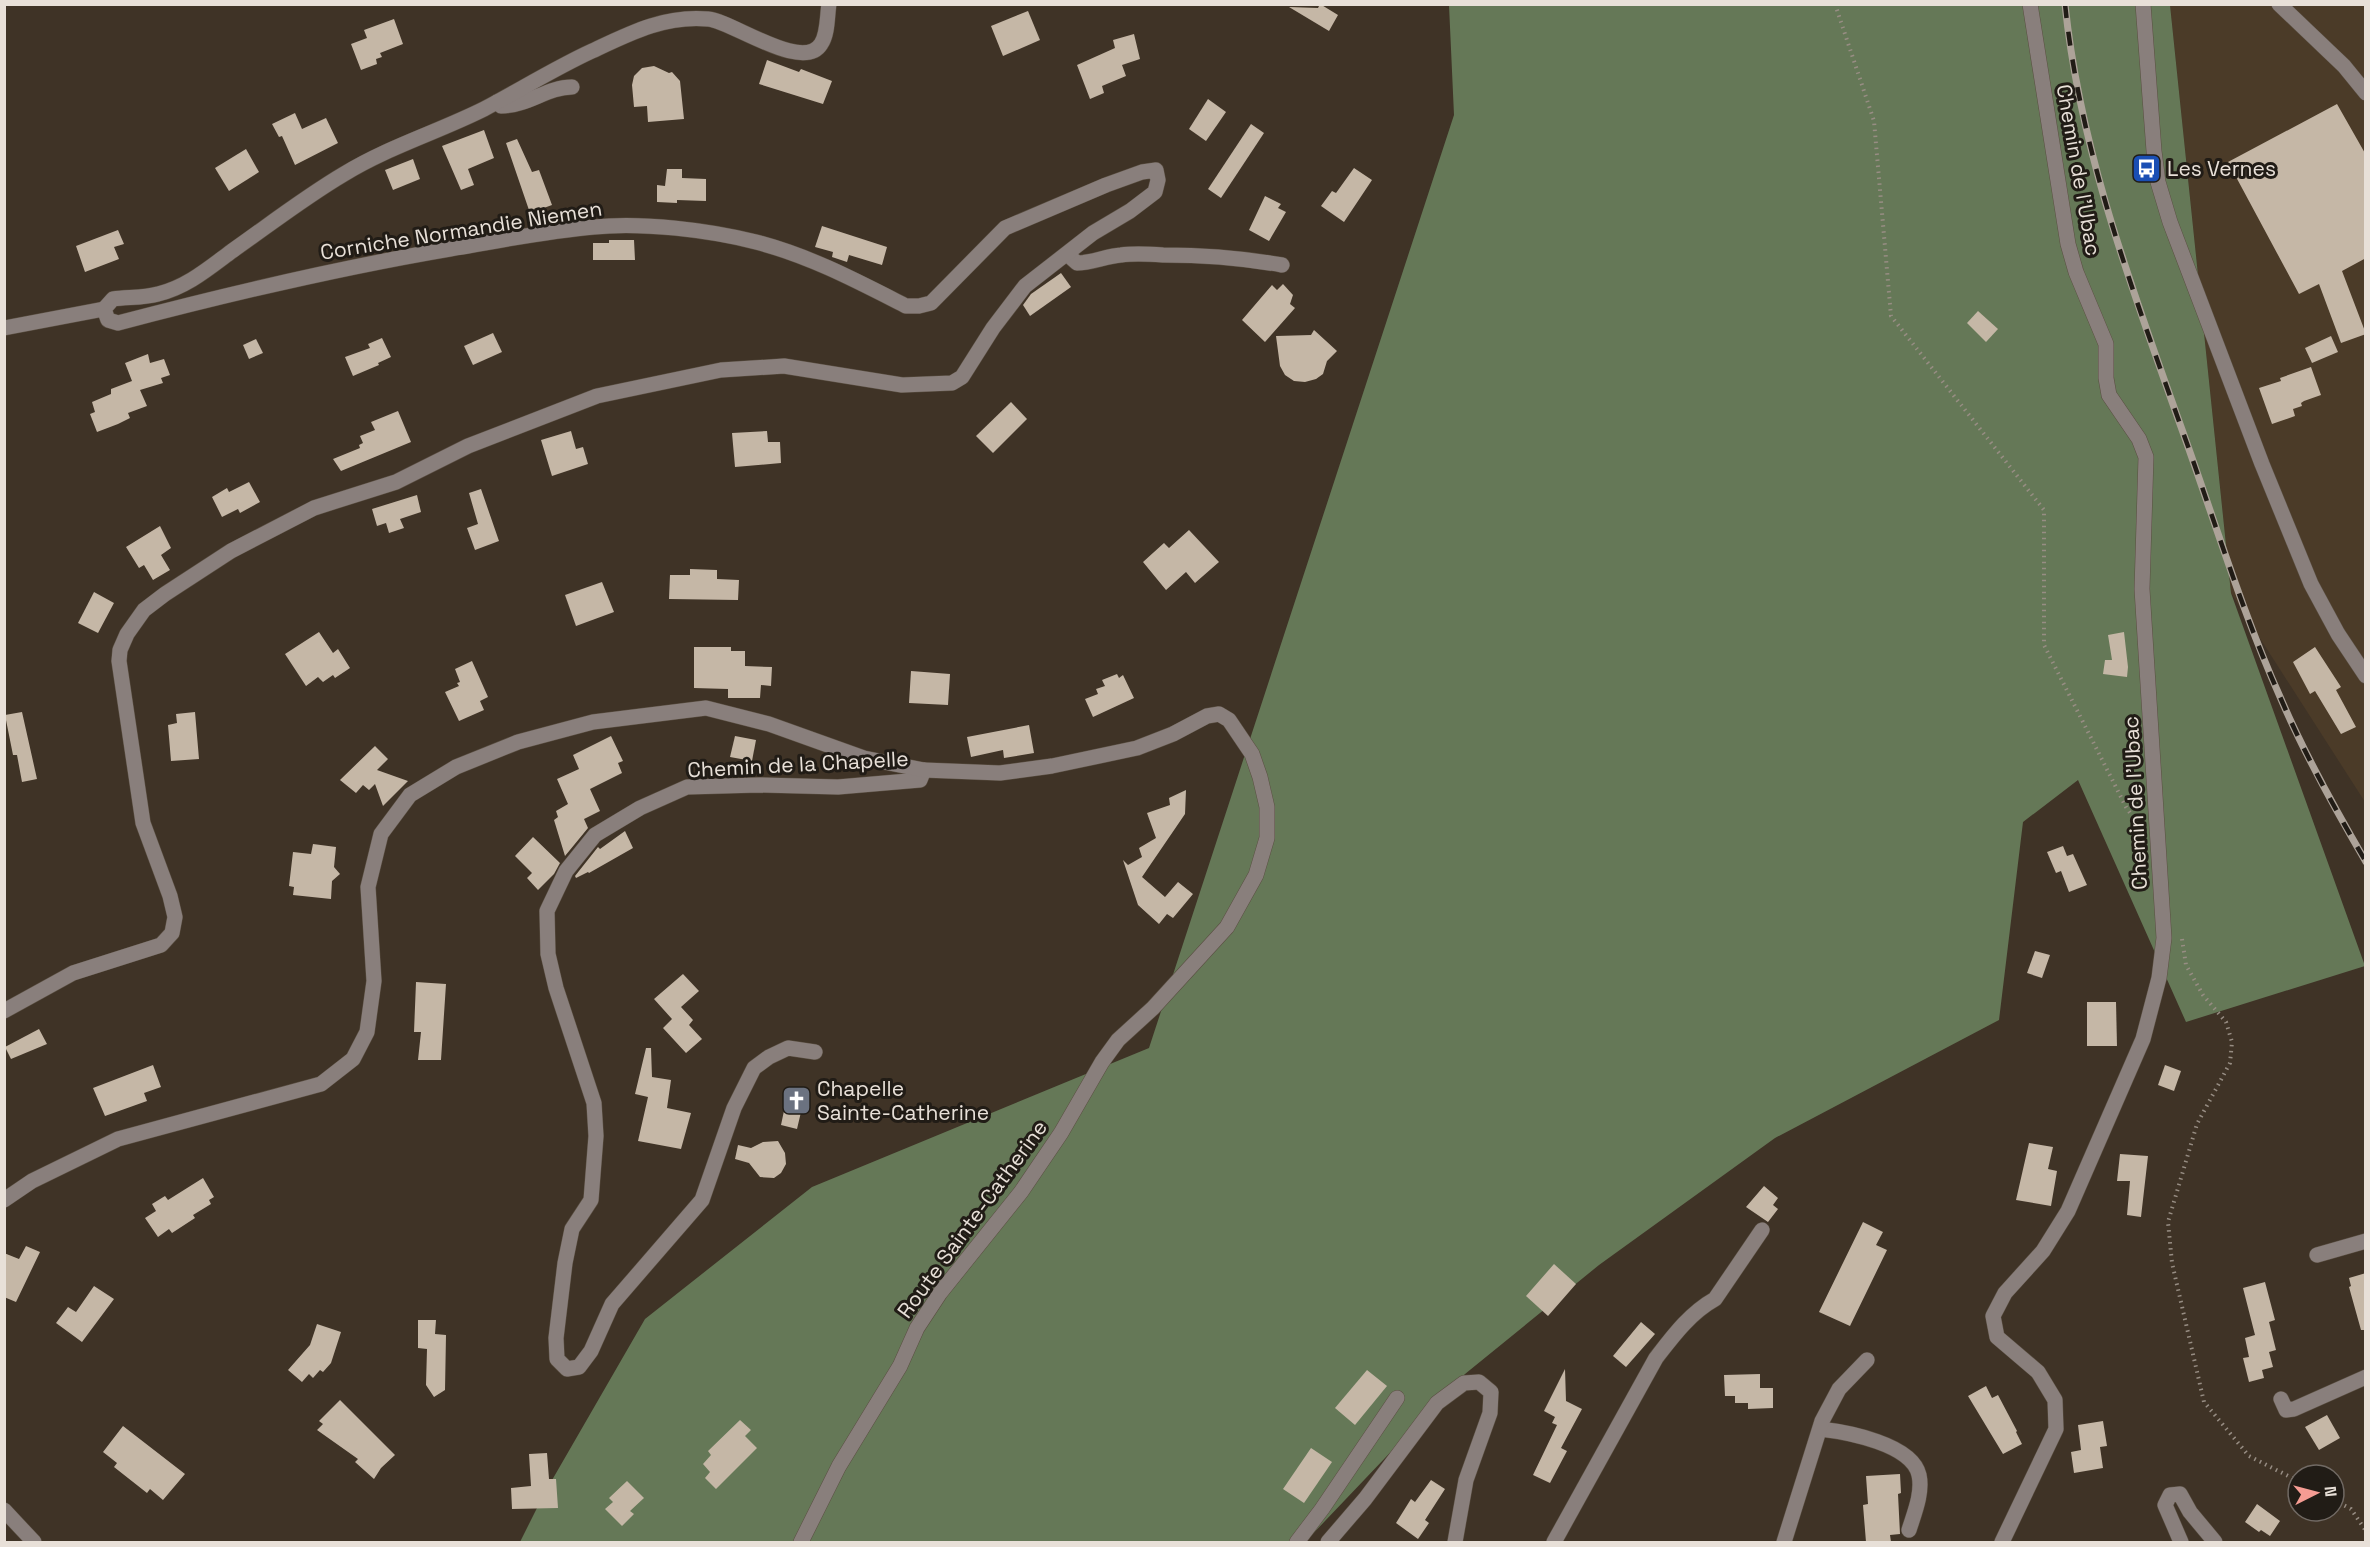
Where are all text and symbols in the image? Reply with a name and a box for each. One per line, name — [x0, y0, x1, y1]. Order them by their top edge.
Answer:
street label: Chemin de l'Ubac — [2051, 82, 2107, 258]
bus stop icon: Les Vernes — [2130, 152, 2162, 184]
place label: Les Vernes — [2167, 155, 2276, 182]
street label: Corniche Normandie Niemen — [318, 194, 604, 266]
street label: Chemin de l'Ubac — [2117, 715, 2153, 891]
street label: Chemin de la Chapelle — [687, 745, 909, 783]
place label: Chapelle Sainte-Catherine — [817, 1075, 989, 1126]
church icon: Chapelle Sainte-Catherine — [780, 1084, 812, 1116]
street label: Route Sainte-Catherine — [891, 1115, 1053, 1323]
north arrow — [2286, 1463, 2346, 1523]
text: N — [2319, 1485, 2341, 1498]

